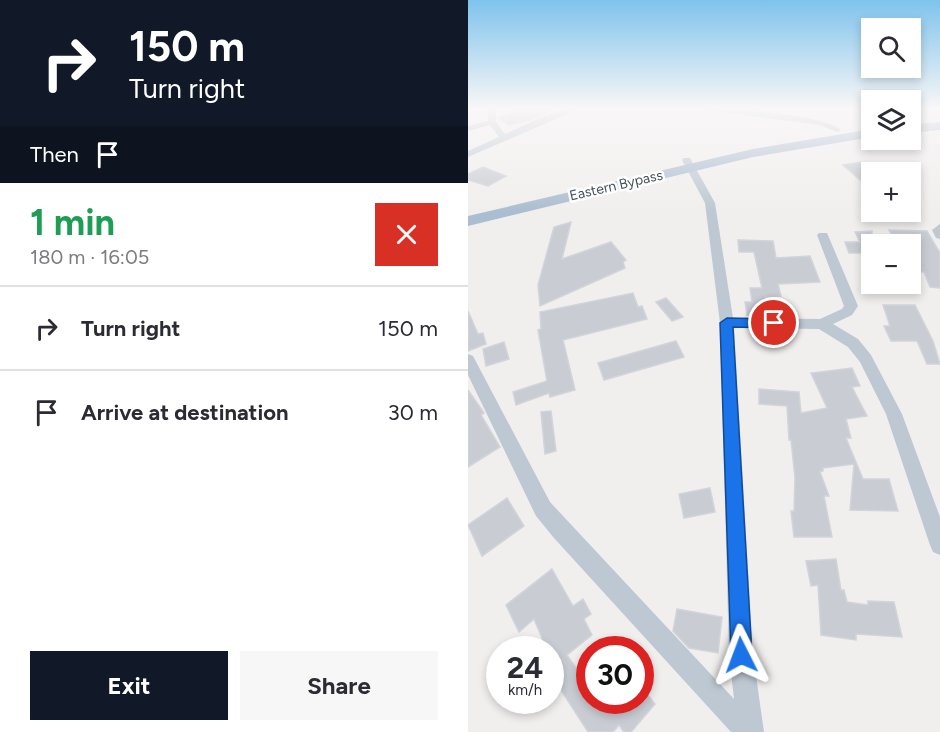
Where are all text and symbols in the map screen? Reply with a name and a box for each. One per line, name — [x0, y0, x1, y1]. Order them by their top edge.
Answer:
map controls — [861, 18, 921, 294]
button: search — [861, 18, 921, 78]
text: 150 m — [129, 21, 245, 72]
icon: right — [30, 24, 108, 102]
text: Turn right — [129, 72, 245, 105]
button: layers — [861, 90, 921, 150]
icon: arrive — [91, 138, 124, 171]
text: Then — [30, 141, 79, 168]
button: + — [861, 162, 921, 222]
street label: Eastern Bypass — [568, 166, 664, 204]
text: 1 min — [30, 201, 115, 244]
button: close — [375, 203, 438, 266]
button: − — [861, 234, 921, 294]
text: 180 m · 16:05 — [30, 245, 149, 269]
pin — [748, 297, 799, 348]
icon: arrive — [757, 306, 790, 339]
icon: right — [30, 312, 63, 345]
text: Turn right — [81, 315, 180, 342]
text: 150 m — [378, 315, 438, 342]
icon: arrive — [30, 396, 63, 429]
text: Arrive at destination — [81, 399, 289, 426]
text: 30 m — [388, 399, 438, 426]
position arrow — [709, 623, 773, 687]
speed limit sign: 30 — [576, 636, 654, 714]
text: 24 — [507, 649, 543, 686]
button: Exit — [30, 651, 228, 720]
button: Share — [240, 651, 438, 720]
text: km/h — [508, 681, 542, 699]

